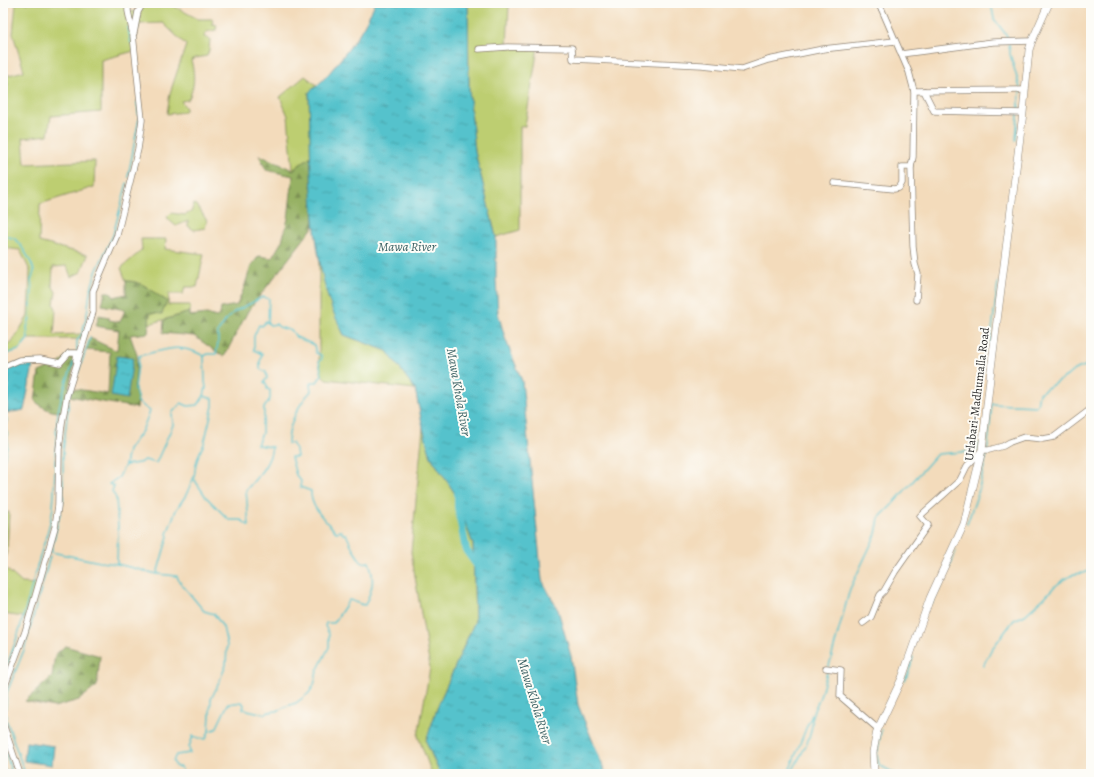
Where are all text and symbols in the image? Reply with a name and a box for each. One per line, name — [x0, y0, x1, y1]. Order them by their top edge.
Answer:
water label: Mawa River — [378, 238, 436, 255]
street label: Urlabari-Madhumalla Road — [961, 326, 993, 462]
water label: Mawa Khola River — [443, 347, 475, 438]
water label: Mawa Khola River — [514, 656, 556, 746]

